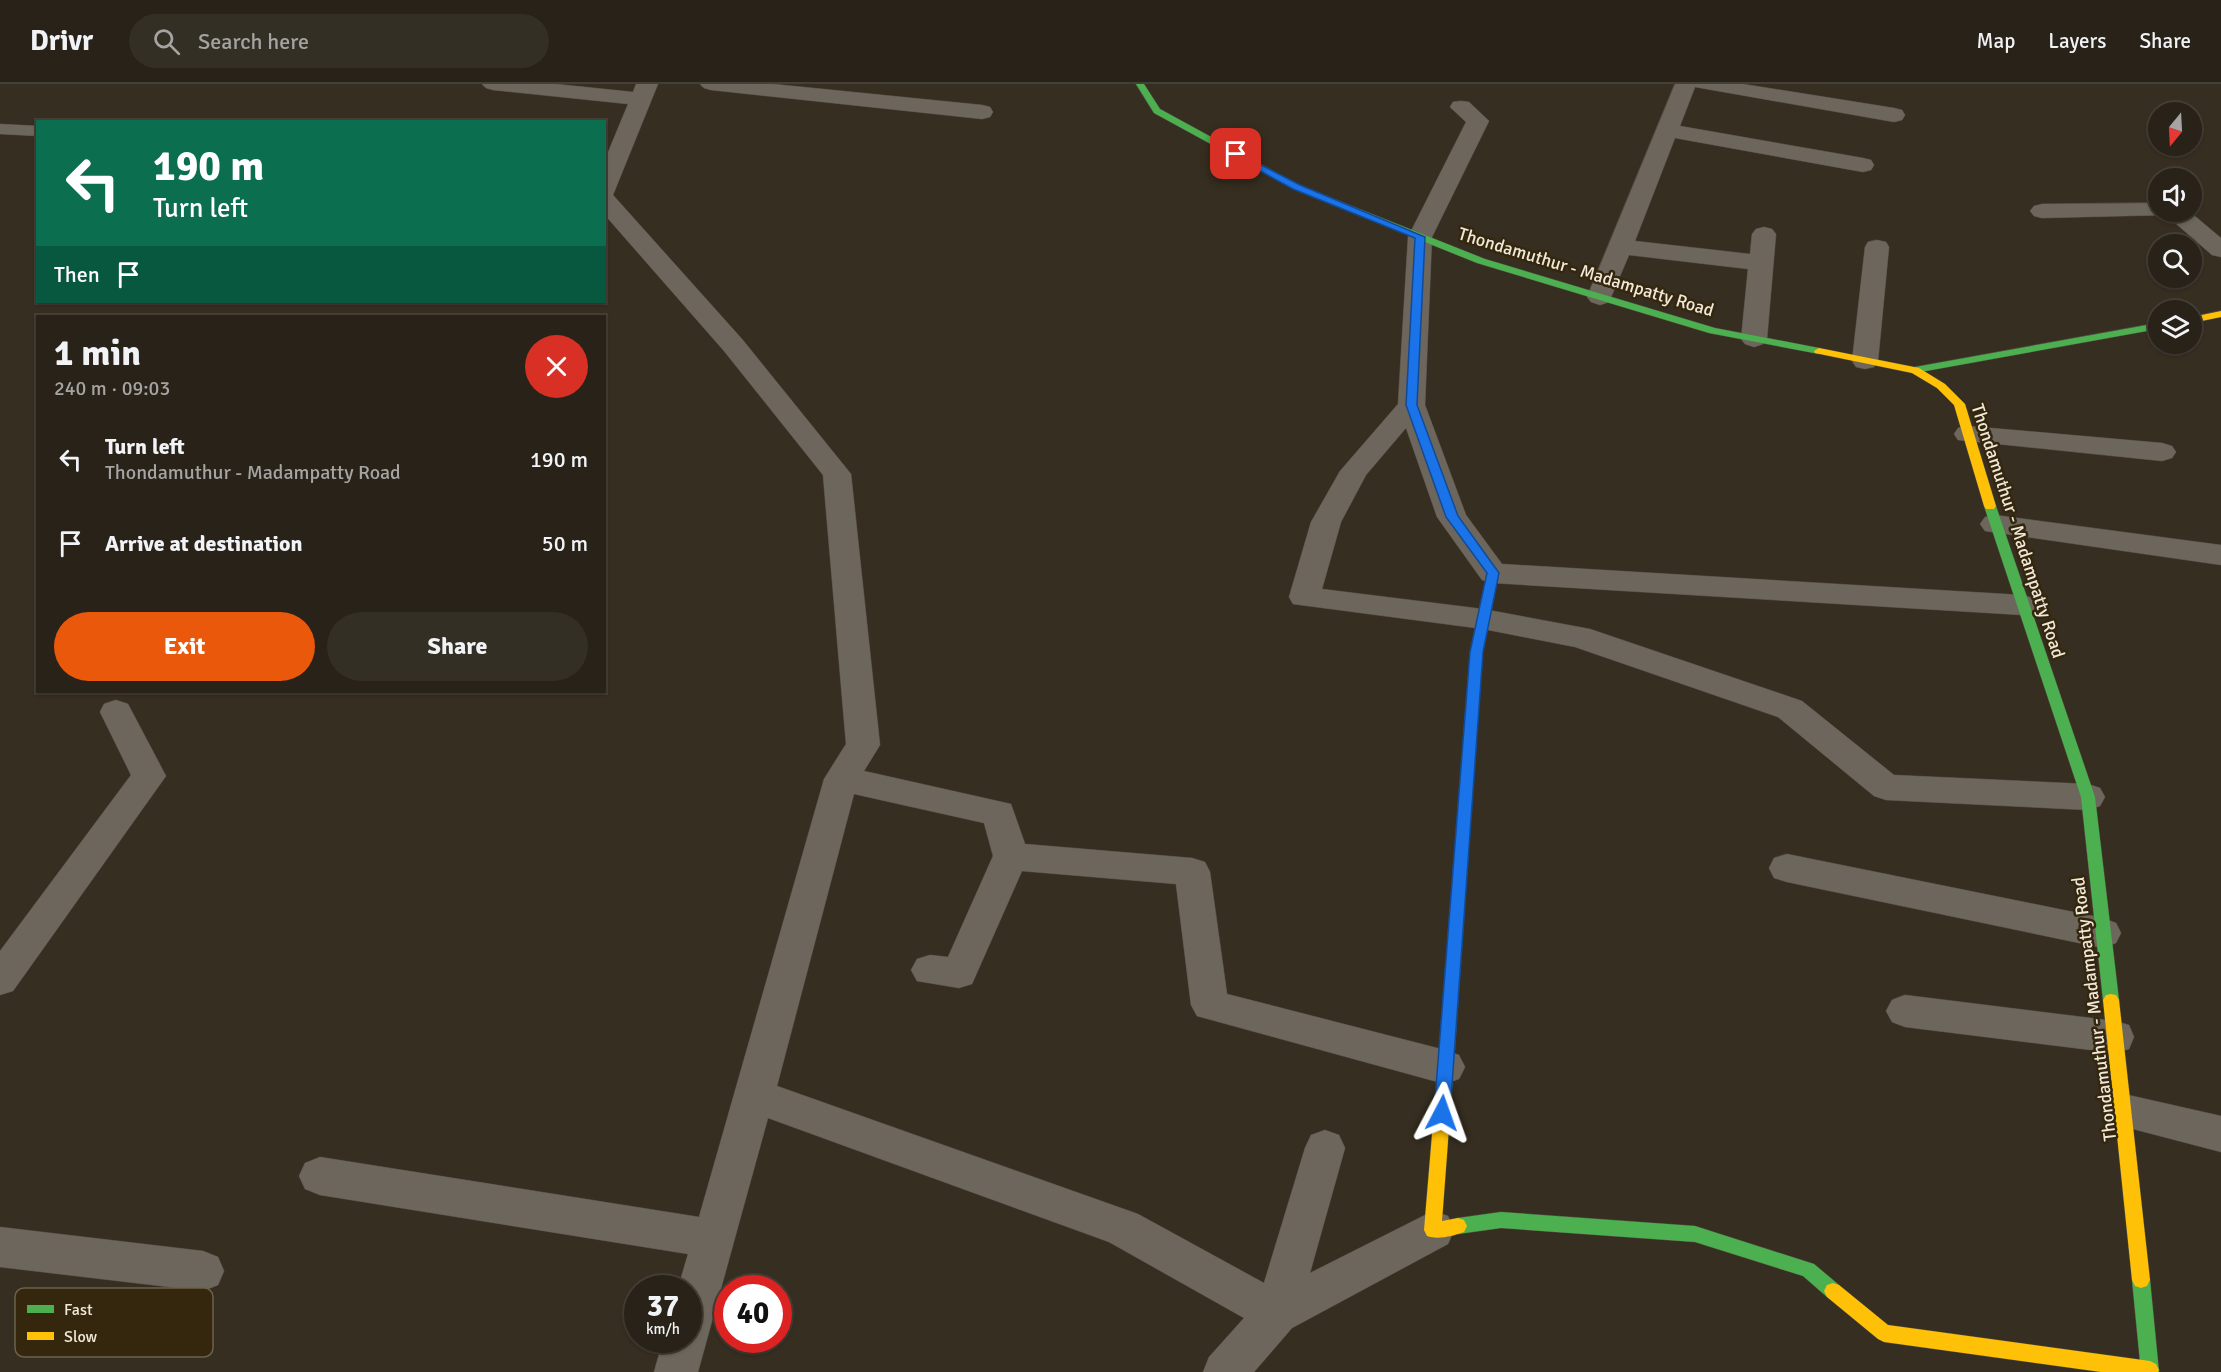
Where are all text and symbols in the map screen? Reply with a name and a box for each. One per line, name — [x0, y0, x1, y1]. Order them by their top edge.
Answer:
search box — [129, 14, 549, 68]
text: Drivr — [30, 24, 93, 58]
icon: search — [150, 25, 183, 58]
text: Search here — [198, 28, 309, 55]
text: Map — [1977, 28, 2015, 54]
text: Layers — [2048, 28, 2106, 54]
text: Share — [2139, 28, 2191, 54]
north arrow — [2148, 102, 2202, 156]
map controls — [2148, 102, 2202, 354]
pin — [1210, 128, 1261, 179]
icon: arrive — [1219, 137, 1252, 170]
text: 190 m — [153, 141, 264, 192]
icon: left — [54, 144, 132, 222]
button: sound — [2148, 168, 2202, 222]
text: Turn left — [153, 192, 248, 225]
street label: Thondamuthur - Madampatty Road — [1456, 223, 1716, 321]
button: search — [2148, 234, 2202, 288]
icon: arrive — [112, 258, 145, 291]
text: Then — [54, 261, 100, 288]
button: layers — [2148, 300, 2202, 354]
text: 1 min — [54, 331, 141, 376]
button: close — [525, 335, 588, 398]
text: 240 m · 09:03 — [54, 376, 170, 401]
street label: Thondamuthur - Madampatty Road — [1966, 401, 2070, 661]
text: Turn left — [105, 433, 185, 460]
icon: left — [54, 443, 87, 476]
text: 190 m — [530, 446, 588, 473]
text: Thondamuthur - Madampatty Road — [105, 460, 401, 485]
icon: arrive — [54, 527, 87, 560]
text: Arrive at destination — [105, 530, 302, 557]
text: 50 m — [542, 530, 588, 557]
button: Exit — [54, 612, 315, 681]
button: Share — [327, 612, 588, 681]
street label: Thondamuthur - Madampatty Road — [2067, 876, 2121, 1142]
position arrow — [1410, 1081, 1474, 1145]
speed limit sign: 40 — [714, 1275, 792, 1353]
legend — [15, 1288, 213, 1357]
text: 37 — [647, 1288, 679, 1325]
text: Fast — [64, 1300, 93, 1320]
text: km/h — [646, 1320, 680, 1338]
text: Slow — [64, 1327, 98, 1347]

